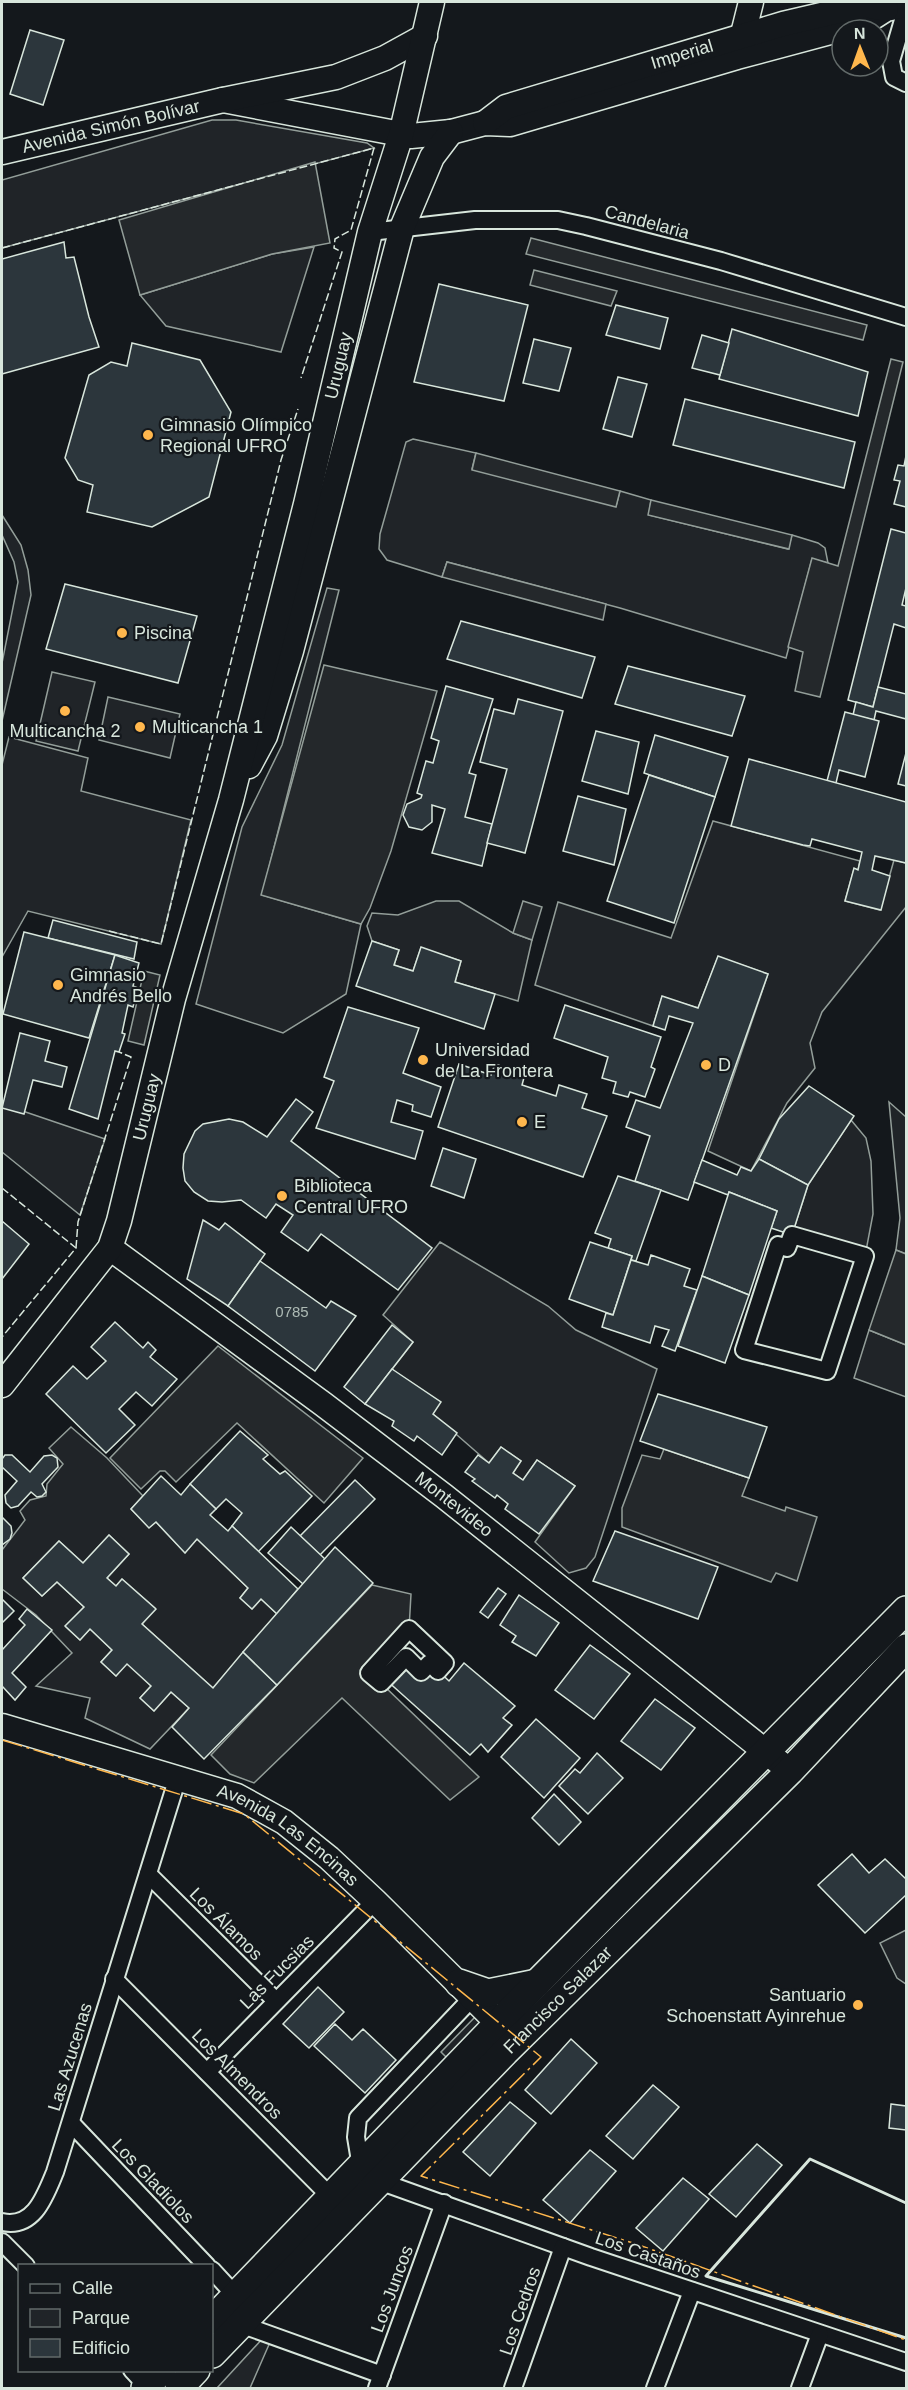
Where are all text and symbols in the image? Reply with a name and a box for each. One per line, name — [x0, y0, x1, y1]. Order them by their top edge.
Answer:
north arrow — [830, 18, 890, 78]
text: N — [854, 25, 866, 42]
street label: Imperial — [648, 36, 715, 73]
street label: Avenida Simón Bolívar — [20, 96, 202, 157]
street label: Candelaria — [602, 201, 693, 243]
street label: Uruguay — [321, 330, 356, 401]
place label: Gimnasio Olímpico Regional UFRO — [160, 415, 312, 456]
marker: Gimnasio Olímpico Regional UFRO — [141, 428, 155, 442]
place label: Piscina — [134, 623, 193, 643]
marker: Piscina — [115, 626, 129, 640]
marker: Multicancha 2 — [58, 704, 72, 718]
place label: Multicancha 1 — [152, 717, 263, 737]
marker: Multicancha 1 — [133, 720, 147, 734]
place label: Multicancha 2 — [9, 721, 121, 741]
place label: Gimnasio Andrés Bello — [70, 965, 172, 1006]
marker: Gimnasio Andrés Bello — [51, 978, 65, 992]
place label: Universidad de La Frontera — [435, 1040, 554, 1081]
marker: Universidad de La Frontera — [416, 1053, 430, 1067]
place label: D — [718, 1055, 731, 1075]
marker: D — [699, 1058, 713, 1072]
street label: Uruguay — [129, 1072, 164, 1143]
place label: E — [534, 1112, 546, 1132]
marker: E — [515, 1115, 529, 1129]
place label: Biblioteca Central UFRO — [294, 1176, 408, 1217]
marker: Biblioteca Central UFRO — [275, 1189, 289, 1203]
house number: 0785 — [275, 1303, 309, 1320]
street label: Montevideo — [411, 1468, 497, 1541]
street label: Avenida Las Encinas — [215, 1781, 362, 1890]
street label: Los Álamos — [186, 1884, 266, 1964]
street label: Las Fucsias — [236, 1931, 318, 2013]
street label: Francisco Salazar — [500, 1942, 616, 2058]
place label: Santuario Schoenstatt Ayinrehue — [666, 1985, 846, 2026]
marker: Santuario Schoenstatt Ayinrehue — [851, 1998, 865, 2012]
street label: Las Azucenas — [44, 2000, 96, 2114]
street label: Los Almendros — [188, 2025, 286, 2123]
street label: Los Gladiolos — [108, 2135, 198, 2227]
street label: Los Castaños — [593, 2228, 703, 2282]
street label: Los Juncos — [367, 2243, 417, 2335]
legend — [18, 2264, 213, 2372]
street label: Los Cedros — [496, 2264, 544, 2358]
text: Calle — [72, 2278, 113, 2298]
text: Parque — [72, 2308, 130, 2328]
text: Edificio — [72, 2338, 130, 2358]

